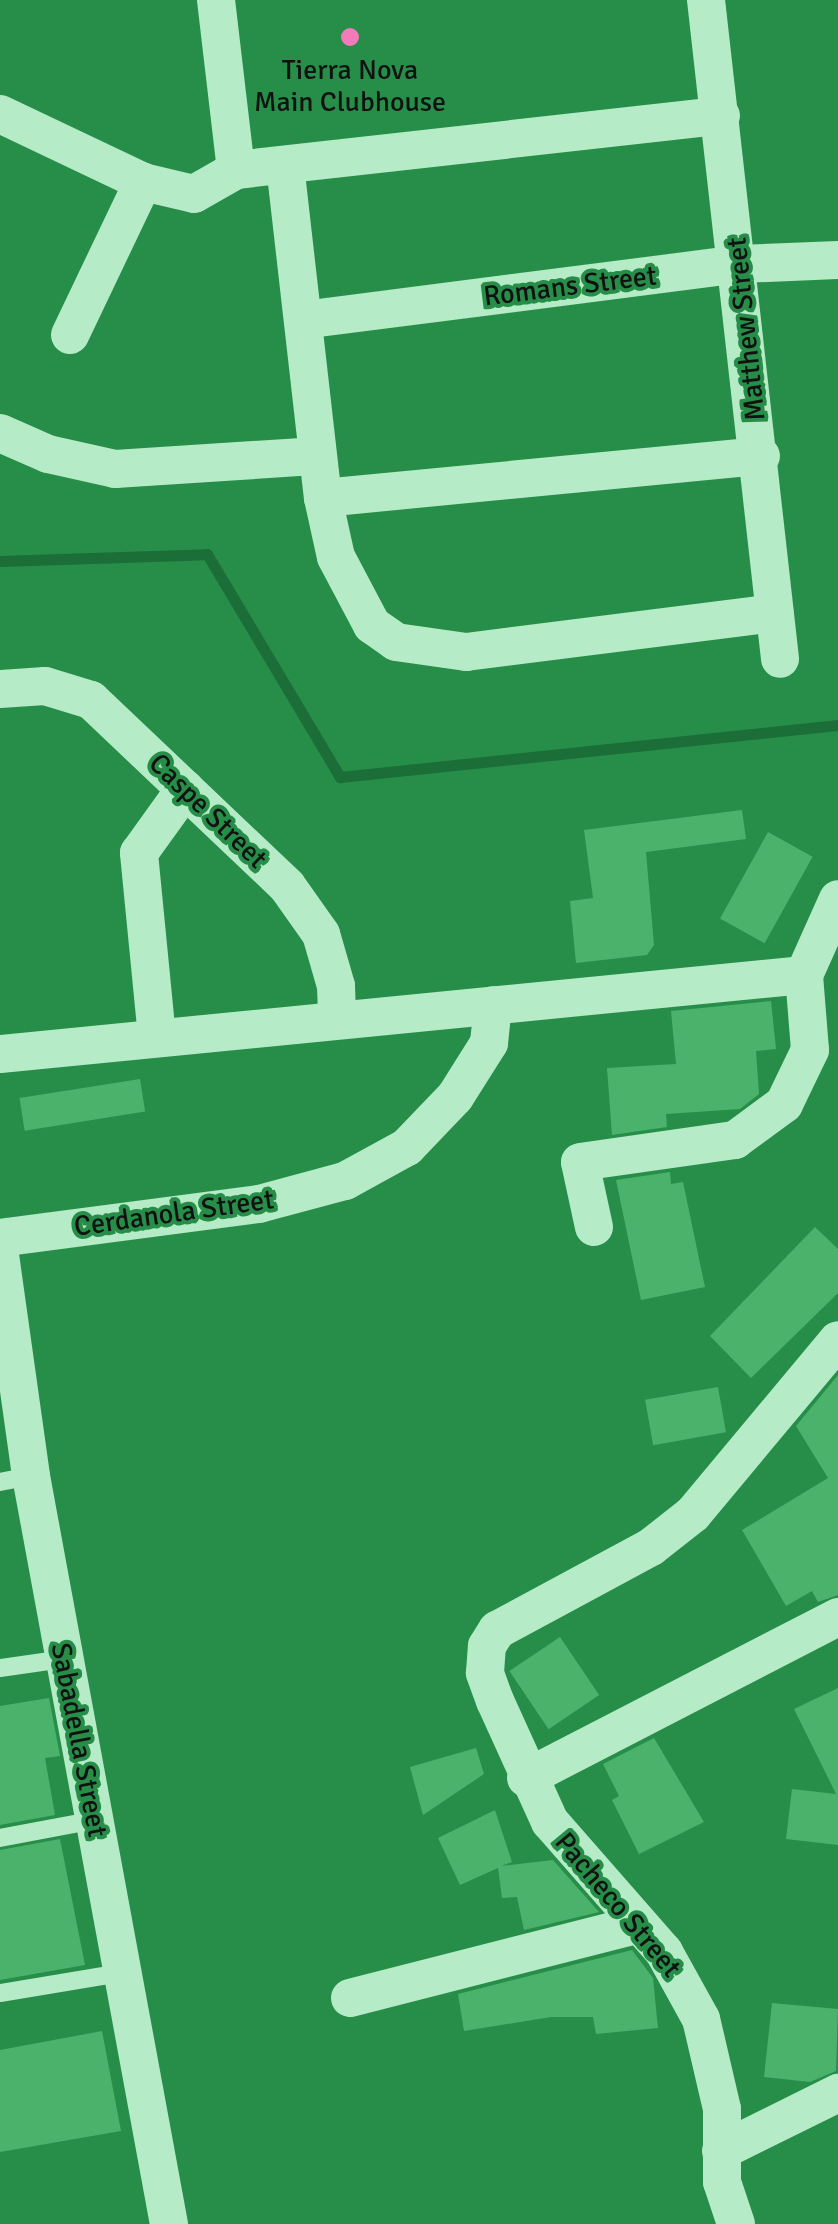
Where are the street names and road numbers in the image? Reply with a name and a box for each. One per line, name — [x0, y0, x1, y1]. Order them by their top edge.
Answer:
street label: Matthew Street — [720, 236, 772, 422]
street label: Romans Street — [482, 259, 658, 313]
street label: Caspe Street — [142, 746, 274, 876]
street label: Cerdanola Street — [72, 1182, 276, 1244]
street label: Sabadella Street — [44, 1640, 114, 1840]
street label: Pacheco Street — [548, 1826, 688, 1984]

